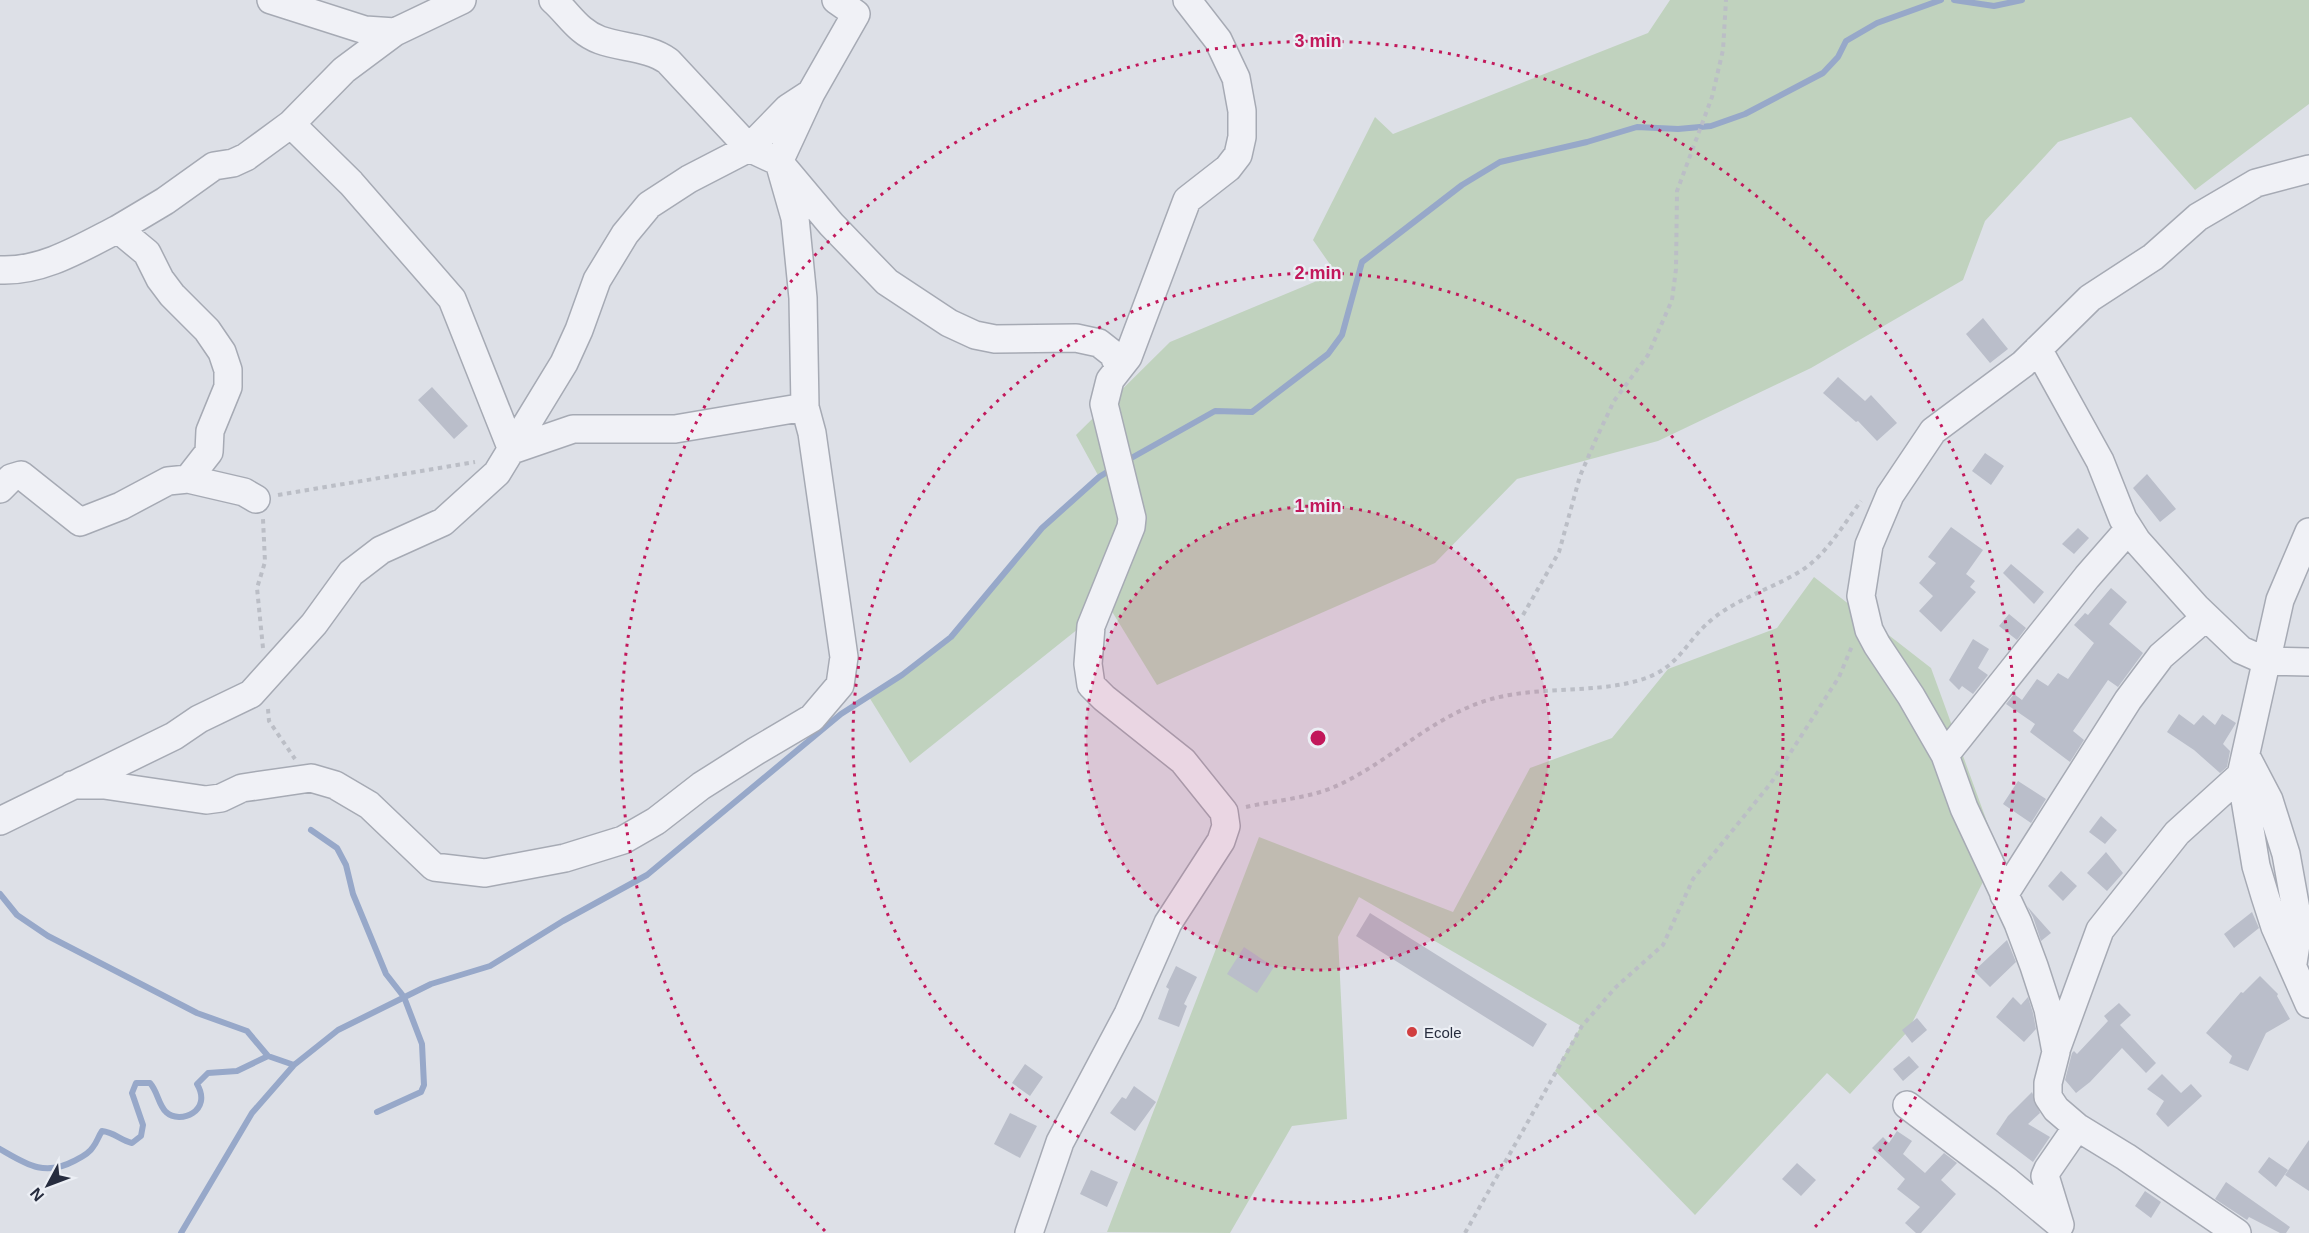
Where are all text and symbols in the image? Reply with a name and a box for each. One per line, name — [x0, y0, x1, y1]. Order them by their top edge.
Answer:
text: 3 min — [1294, 31, 1342, 51]
text: 2 min — [1294, 263, 1342, 283]
text: 1 min — [1294, 496, 1342, 516]
centre of rings — [1308, 728, 1328, 748]
place label: Ecole — [1424, 1024, 1462, 1041]
marker: Ecole — [1405, 1025, 1419, 1039]
north arrow — [18, 1155, 78, 1215]
text: N — [27, 1185, 47, 1204]

